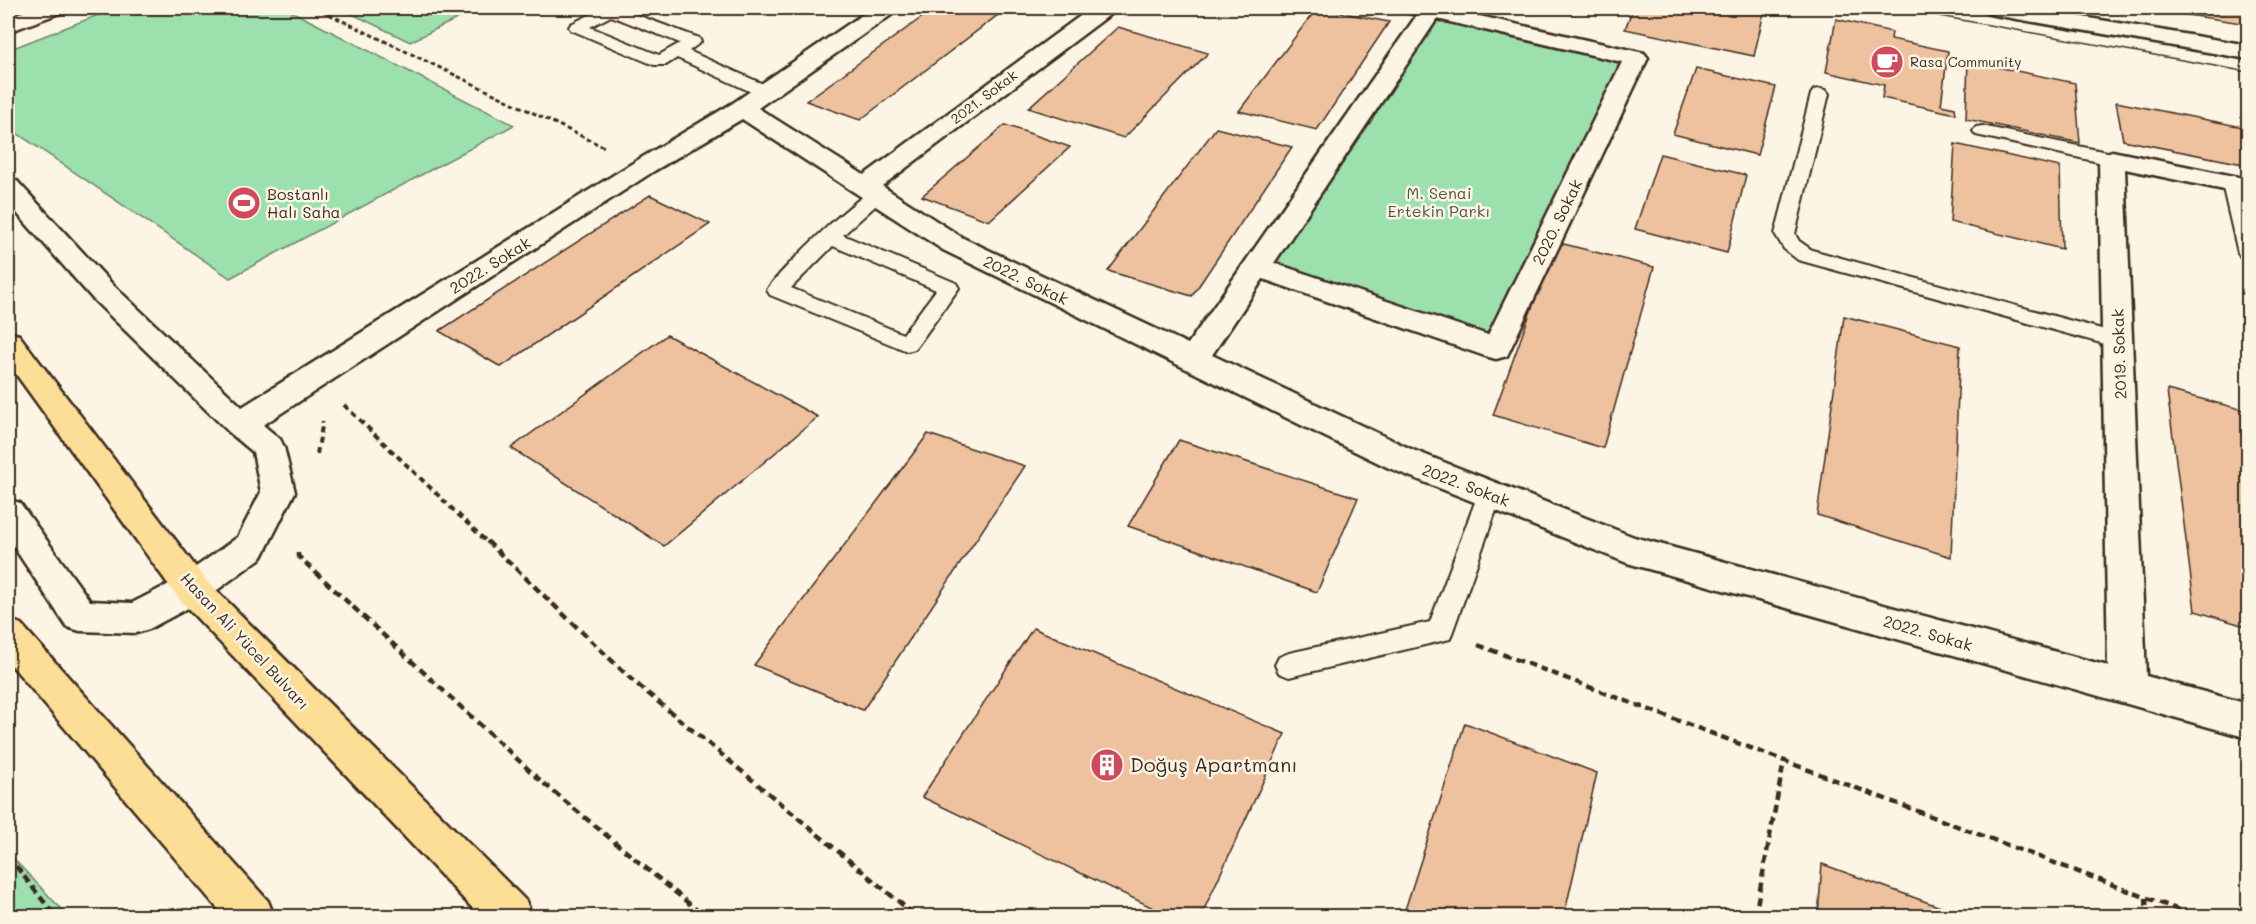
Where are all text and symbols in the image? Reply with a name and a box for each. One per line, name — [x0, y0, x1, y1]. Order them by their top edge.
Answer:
cafe icon: Rasa Community — [1869, 44, 1905, 80]
place label: Rasa Community — [1910, 52, 2021, 71]
street label: 2021. Sokak — [946, 65, 1021, 128]
street label: 2020. Sokak — [1527, 175, 1586, 268]
park label: M. Senai Ertekin Parkı — [1388, 182, 1490, 221]
place label: Bostanlı Halı Saha — [267, 183, 341, 222]
sports icon: Bostanlı Halı Saha — [226, 185, 262, 221]
street label: 2022. Sokak — [445, 231, 534, 298]
street label: 2022. Sokak — [980, 250, 1072, 309]
street label: 2019. Sokak — [2106, 308, 2131, 400]
street label: 2022. Sokak — [1420, 458, 1513, 511]
street label: Hasan Ali Yücel Bulvarı — [176, 568, 314, 714]
street label: 2022. Sokak — [1881, 610, 1975, 655]
building icon: Doğuş Apartmanı — [1089, 747, 1125, 783]
place label: Doğuş Apartmanı — [1130, 751, 1298, 777]

